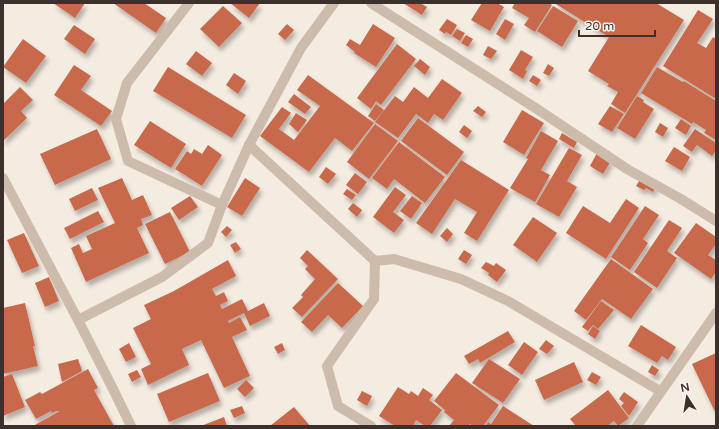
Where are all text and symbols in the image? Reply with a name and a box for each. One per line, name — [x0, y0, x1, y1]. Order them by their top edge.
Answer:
scale bar — [579, 12, 655, 38]
text: 20 m — [585, 19, 614, 33]
north arrow — [667, 377, 707, 417]
text: N — [679, 380, 691, 395]

